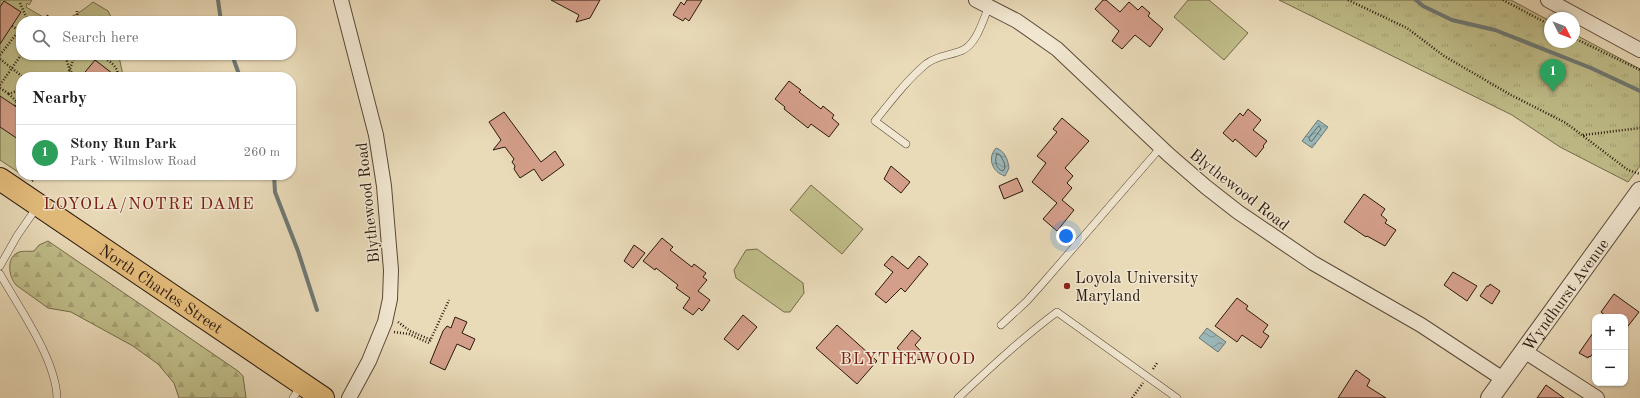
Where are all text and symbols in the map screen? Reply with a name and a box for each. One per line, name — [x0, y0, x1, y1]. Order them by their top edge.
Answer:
north arrow — [1544, 12, 1580, 48]
search box — [16, 16, 296, 60]
icon: search — [30, 27, 52, 49]
text: Search here — [62, 31, 139, 46]
pin: 1 — [1540, 59, 1566, 92]
text: Nearby — [32, 90, 87, 107]
text: Stony Run Park — [70, 137, 177, 152]
street label: Blythewood Road — [355, 142, 383, 264]
text: 1 — [41, 146, 49, 159]
text: 260 m — [243, 146, 280, 159]
street label: Blythewood Road — [1186, 147, 1292, 234]
text: Park · Wilmslow Road — [70, 155, 196, 168]
district label: LOYOLA/NOTRE DAME — [43, 196, 255, 213]
your location — [1056, 226, 1076, 246]
street label: Wyndhurst Avenue — [1521, 236, 1613, 355]
street label: North Charles Street — [96, 243, 225, 338]
place label: Loyola University Maryland — [1075, 271, 1199, 305]
marker: Loyola University Maryland — [1062, 281, 1072, 291]
map controls — [1592, 314, 1628, 386]
button: + — [1592, 314, 1628, 350]
button: − — [1592, 350, 1628, 386]
district label: BLYTHEWOOD — [840, 351, 976, 368]

